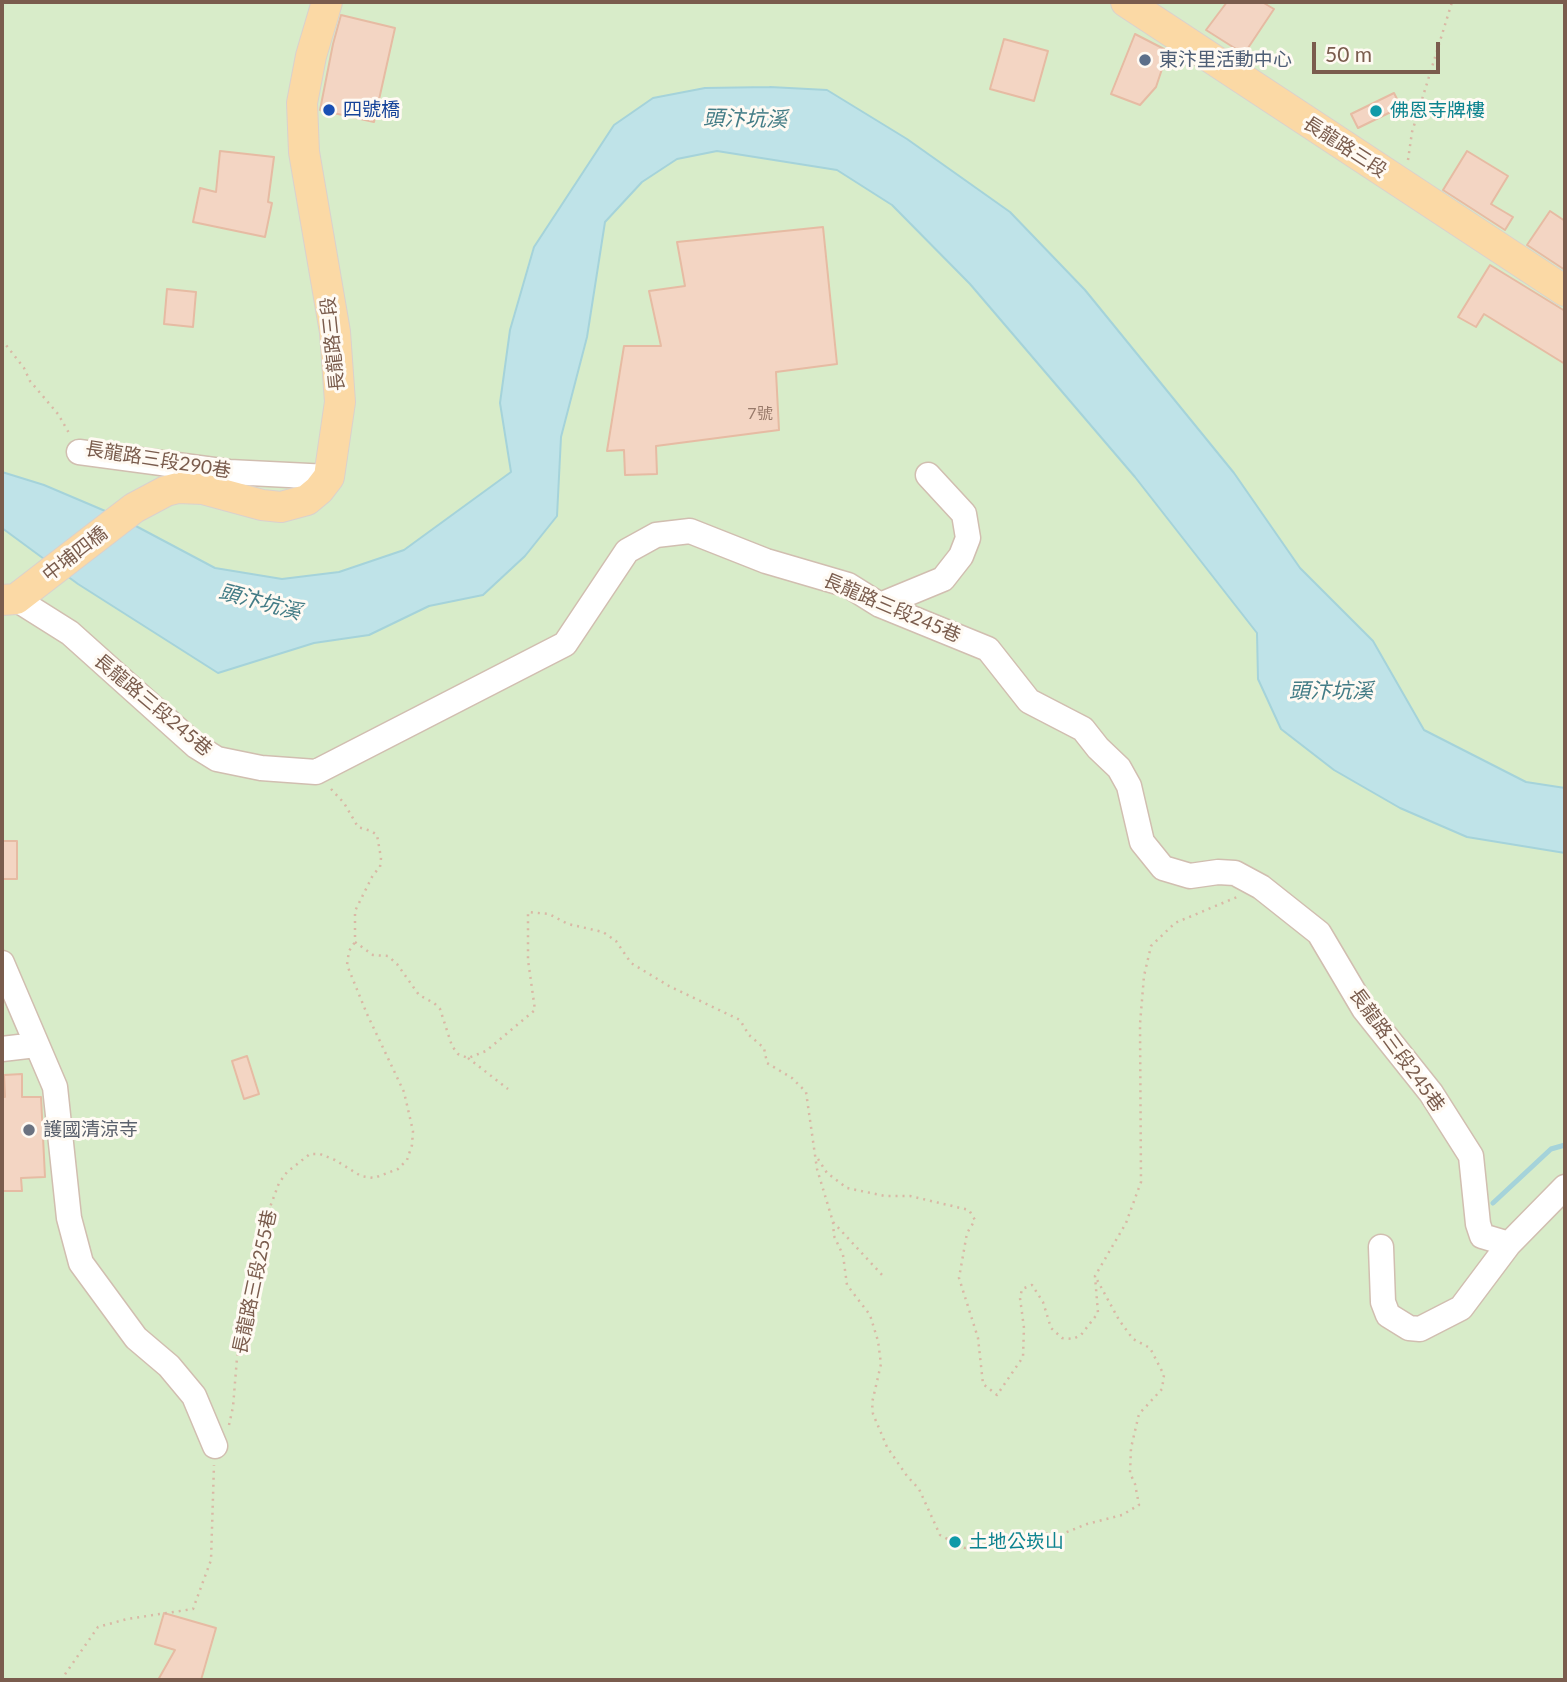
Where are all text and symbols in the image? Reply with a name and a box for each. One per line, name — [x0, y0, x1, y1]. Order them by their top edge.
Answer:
scale bar — [1315, 28, 1443, 72]
text: 50 m — [1325, 41, 1372, 66]
place label: 東汴里活動中心 — [1159, 49, 1292, 71]
marker: 東汴里活動中心 — [1137, 52, 1153, 68]
place label: 四號橋 — [343, 99, 400, 121]
place label: 佛恩寺牌樓 — [1390, 100, 1485, 122]
marker: 四號橋 — [321, 102, 337, 118]
marker: 佛恩寺牌樓 — [1368, 103, 1384, 119]
water label: 頭汴坑溪 — [703, 106, 787, 132]
street label: 長龍路三段 — [1299, 112, 1391, 182]
street label: 長龍路三段 — [317, 296, 349, 392]
house number: 7號 — [747, 404, 773, 424]
street label: 長龍路三段290巷 — [84, 437, 232, 483]
street label: 中埔四橋 — [38, 522, 112, 586]
street label: 長龍路三段245巷 — [820, 569, 964, 647]
water label: 頭汴坑溪 — [216, 579, 304, 625]
street label: 長龍路三段245巷 — [89, 649, 217, 761]
water label: 頭汴坑溪 — [1289, 678, 1373, 704]
street label: 長龍路三段245巷 — [1345, 984, 1449, 1116]
place label: 護國清涼寺 — [43, 1119, 138, 1141]
marker: 護國清涼寺 — [21, 1122, 37, 1138]
street label: 長龍路三段255巷 — [229, 1208, 281, 1356]
place label: 土地公崁山 — [969, 1531, 1064, 1553]
marker: 土地公崁山 — [947, 1534, 963, 1550]

